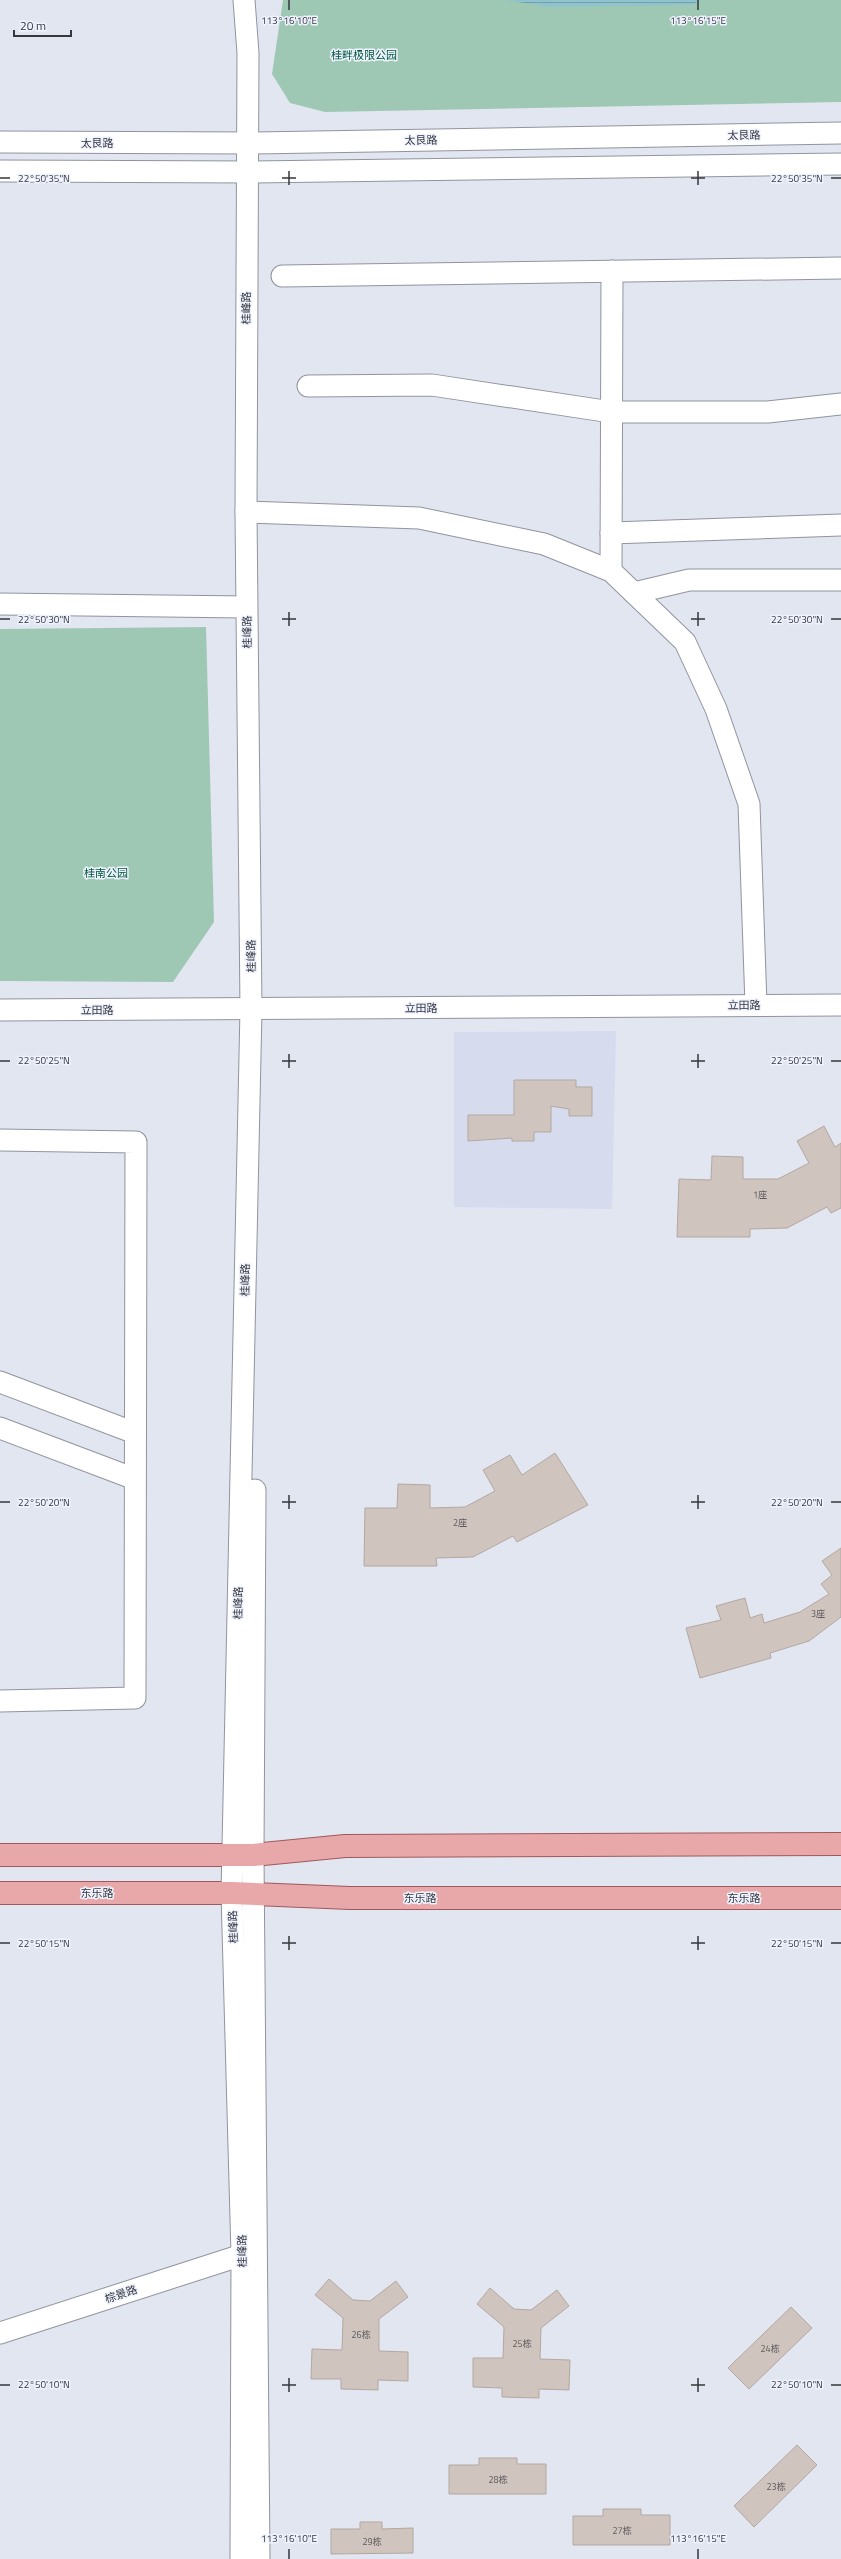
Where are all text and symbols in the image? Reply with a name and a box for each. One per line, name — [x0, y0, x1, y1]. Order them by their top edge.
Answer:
scale bar — [14, 12, 71, 38]
text: 113°16'10"E — [261, 13, 318, 28]
text: 113°16'15"E — [670, 13, 727, 28]
text: 20 m — [20, 16, 46, 35]
park label: 桂畔极限公园 — [331, 47, 397, 63]
street label: 太艮路 — [727, 127, 761, 143]
street label: 太艮路 — [404, 132, 438, 148]
street label: 太艮路 — [81, 135, 114, 151]
text: 22°50'35"N — [18, 171, 70, 186]
text: 22°50'35"N — [771, 171, 823, 186]
street label: 桂峰路 — [238, 292, 254, 325]
text: 22°50'30"N — [18, 612, 70, 627]
text: 22°50'30"N — [771, 612, 823, 627]
street label: 桂峰路 — [239, 615, 255, 649]
park label: 桂南公园 — [84, 865, 128, 881]
street label: 桂峰路 — [243, 939, 259, 973]
street label: 立田路 — [728, 997, 761, 1013]
street label: 立田路 — [405, 1000, 438, 1016]
street label: 立田路 — [81, 1002, 114, 1018]
text: 22°50'25"N — [18, 1053, 70, 1068]
text: 22°50'25"N — [771, 1053, 823, 1068]
house number: 1座 — [753, 1188, 767, 1201]
street label: 桂峰路 — [237, 1263, 253, 1297]
text: 22°50'20"N — [18, 1495, 70, 1510]
text: 22°50'20"N — [771, 1495, 823, 1510]
house number: 2座 — [453, 1516, 467, 1529]
street label: 桂峰路 — [230, 1586, 246, 1620]
house number: 3座 — [811, 1607, 825, 1620]
street label: 东乐路 — [81, 1885, 114, 1901]
street label: 东乐路 — [404, 1890, 437, 1906]
street label: 东乐路 — [728, 1890, 761, 1906]
street label: 桂峰路 — [224, 1910, 242, 1944]
text: 22°50'15"N — [18, 1936, 70, 1951]
text: 22°50'15"N — [771, 1936, 823, 1951]
street label: 桂峰路 — [234, 2234, 250, 2268]
street label: 棕景路 — [103, 2281, 139, 2307]
house number: 26栋 — [351, 2328, 371, 2341]
house number: 25栋 — [512, 2337, 532, 2350]
house number: 24栋 — [760, 2342, 780, 2355]
text: 22°50'10"N — [18, 2377, 70, 2392]
text: 22°50'10"N — [771, 2377, 823, 2392]
house number: 28栋 — [488, 2473, 508, 2486]
house number: 23栋 — [766, 2480, 786, 2493]
house number: 27栋 — [612, 2524, 632, 2537]
text: 113°16'10"E — [261, 2531, 318, 2546]
text: 113°16'15"E — [670, 2531, 727, 2546]
house number: 29栋 — [362, 2535, 382, 2548]

